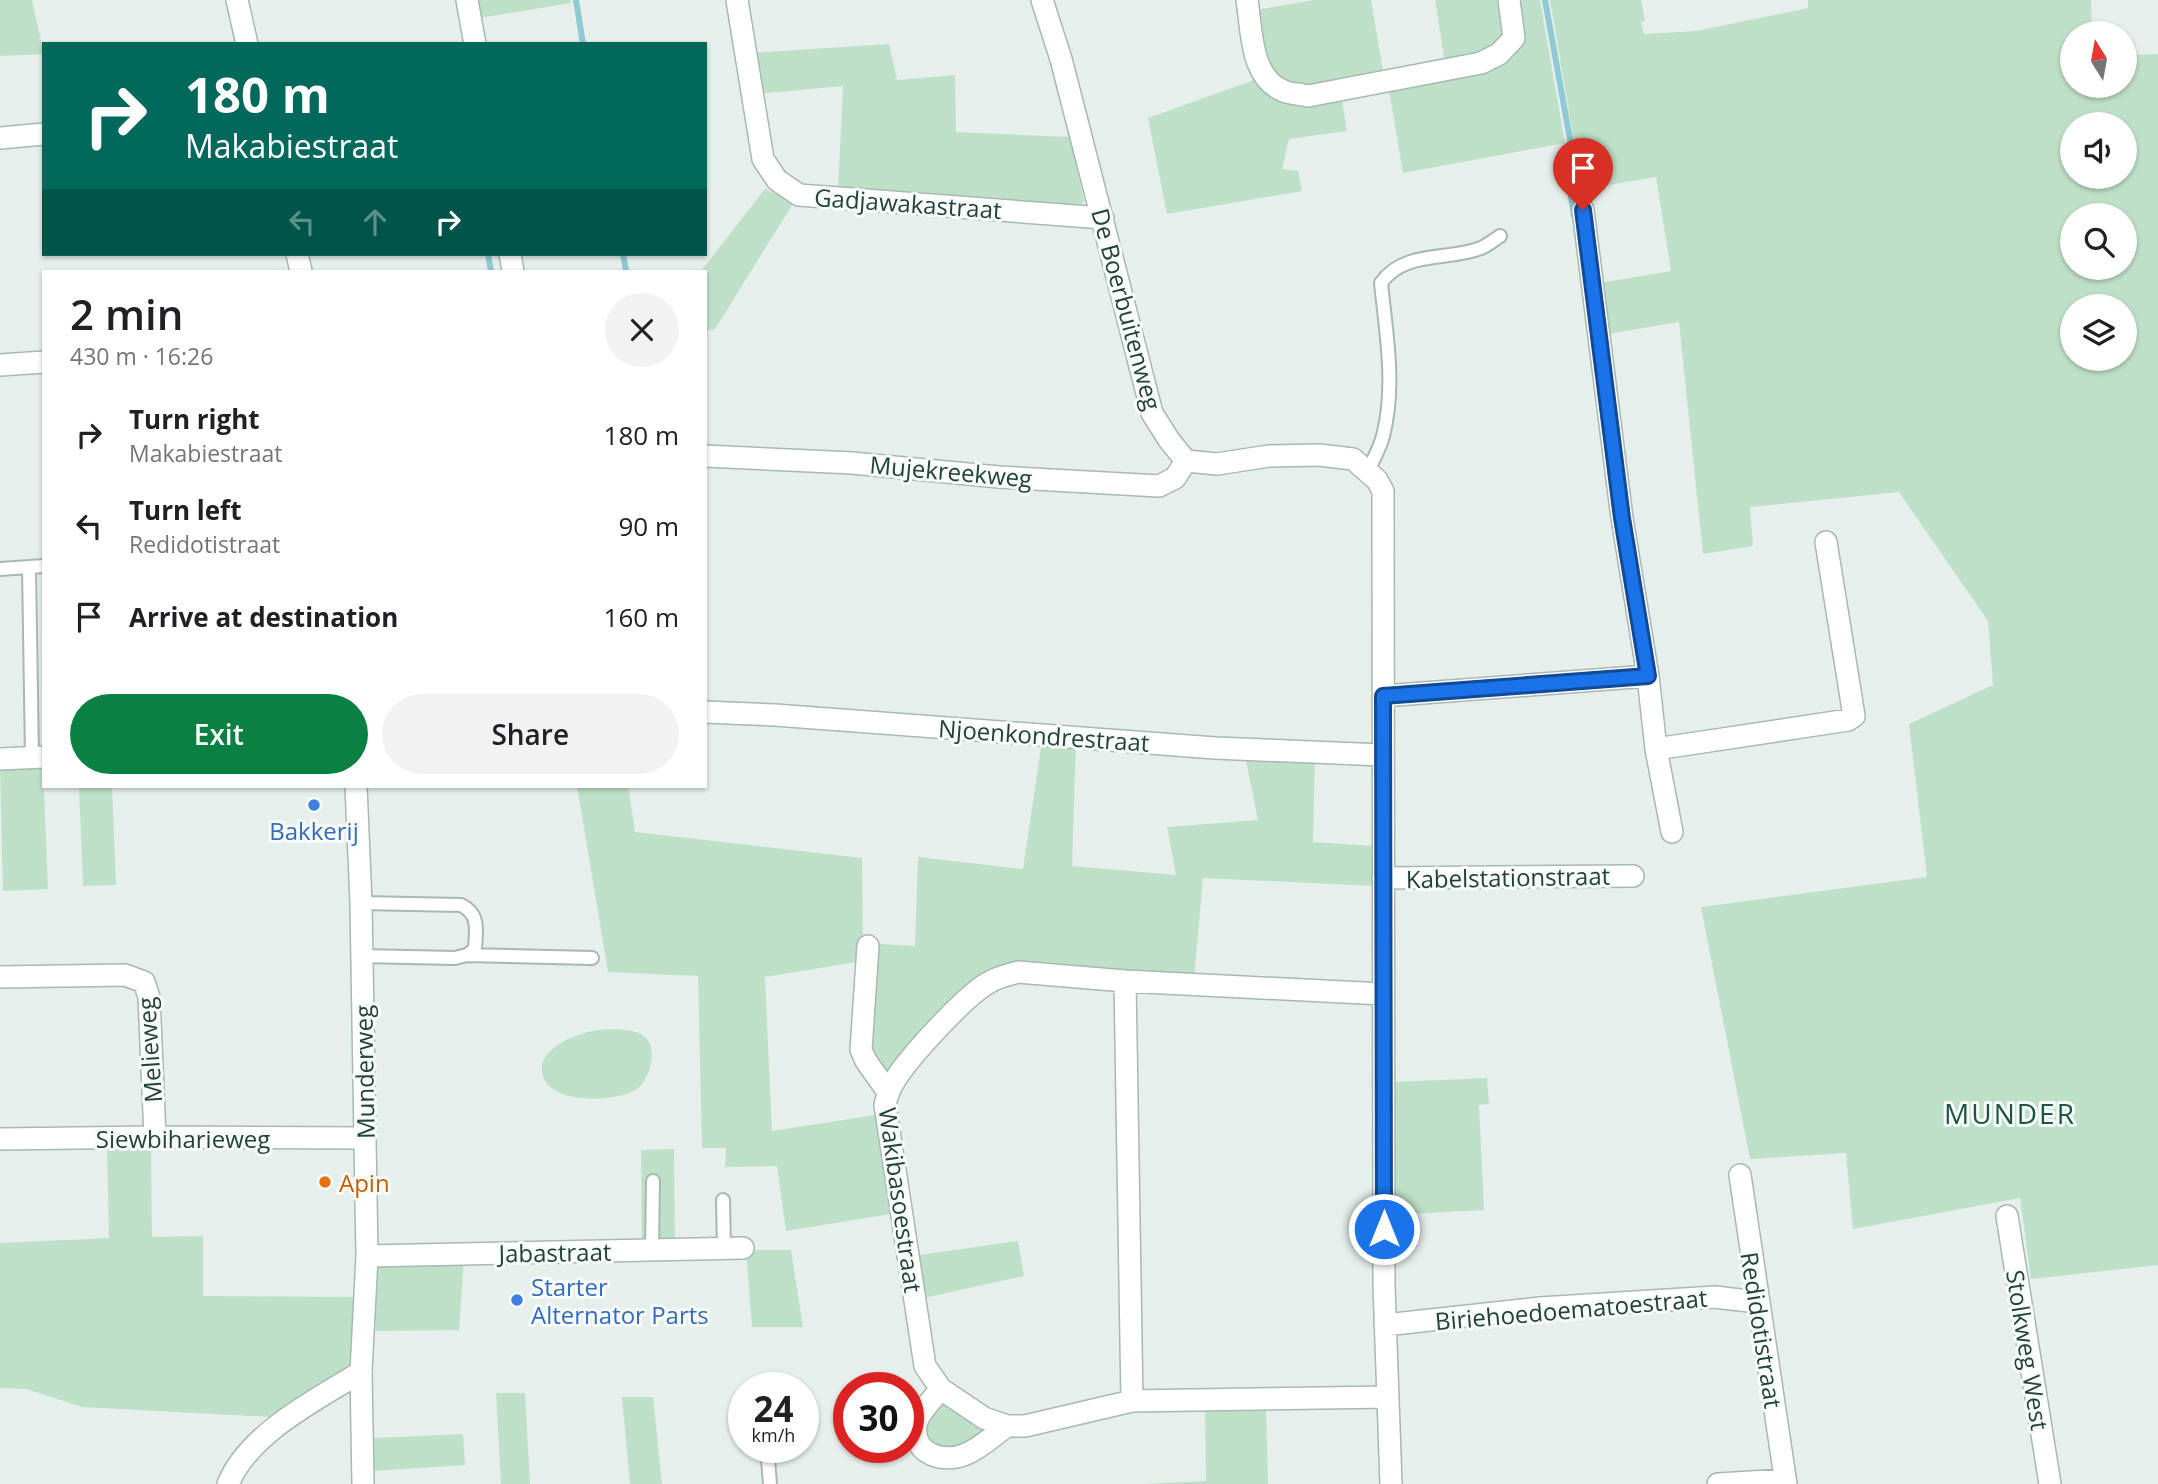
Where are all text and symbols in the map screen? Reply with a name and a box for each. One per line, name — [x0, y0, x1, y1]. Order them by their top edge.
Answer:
north arrow — [2060, 21, 2137, 98]
map controls — [2060, 21, 2137, 371]
text: 180 m — [185, 61, 330, 127]
icon: right — [70, 70, 161, 161]
button: sound — [2060, 112, 2137, 189]
text: Makabiestraat — [185, 124, 398, 167]
pin — [1553, 138, 1613, 210]
icon: arrive — [1564, 149, 1602, 187]
street label: Gadjawakastraat — [813, 180, 1003, 226]
icon: left — [283, 203, 321, 241]
icon: ahead — [356, 203, 394, 241]
icon: right — [429, 203, 467, 241]
button: search — [2060, 203, 2137, 280]
street label: De Boerbuitenweg — [1084, 204, 1170, 414]
text: 2 min — [70, 285, 183, 342]
button: close — [605, 293, 679, 367]
button: layers — [2060, 294, 2137, 371]
text: 430 m · 16:26 — [70, 340, 213, 372]
text: Turn right — [129, 401, 260, 437]
icon: right — [70, 416, 108, 454]
text: 180 m — [604, 417, 679, 453]
text: Makabiestraat — [129, 437, 282, 469]
street label: Mujekreekweg — [868, 447, 1034, 495]
text: Turn left — [129, 492, 241, 528]
icon: left — [70, 507, 108, 545]
text: 90 m — [618, 508, 679, 544]
text: Redidotistraat — [129, 528, 280, 560]
icon: arrive — [70, 598, 108, 636]
text: Arrive at destination — [129, 599, 398, 635]
text: 160 m — [604, 599, 679, 635]
button: Exit — [70, 694, 368, 774]
button: Share — [382, 694, 679, 774]
street label: Njoenkondrestraat — [937, 711, 1151, 759]
marker: Bakkerij — [306, 797, 322, 813]
place label: Bakkerij — [269, 814, 359, 847]
street label: Kabelstationstraat — [1406, 859, 1610, 895]
street label: Melieweg — [129, 996, 169, 1104]
street label: Munderweg — [346, 1005, 382, 1139]
district label: MUNDER — [1944, 1094, 2076, 1132]
street label: Wakibasoestraat — [872, 1105, 930, 1295]
street label: Siewbiharieweg — [96, 1122, 270, 1155]
place label: Apin — [339, 1166, 390, 1199]
marker: Apin — [317, 1174, 333, 1190]
position arrow — [1347, 1192, 1421, 1266]
street label: Jabastraat — [496, 1235, 612, 1270]
street label: Redidotistraat — [1733, 1249, 1791, 1411]
street label: Stolkweg West — [1999, 1268, 2057, 1432]
place label: Starter Alternator Parts — [531, 1270, 709, 1331]
street label: Biriehoedoematoestraat — [1433, 1281, 1709, 1337]
marker: Starter Alternator Parts — [509, 1292, 525, 1308]
speed limit sign: 30 — [833, 1372, 924, 1463]
text: 24 — [753, 1385, 794, 1432]
text: km/h — [752, 1423, 795, 1447]

